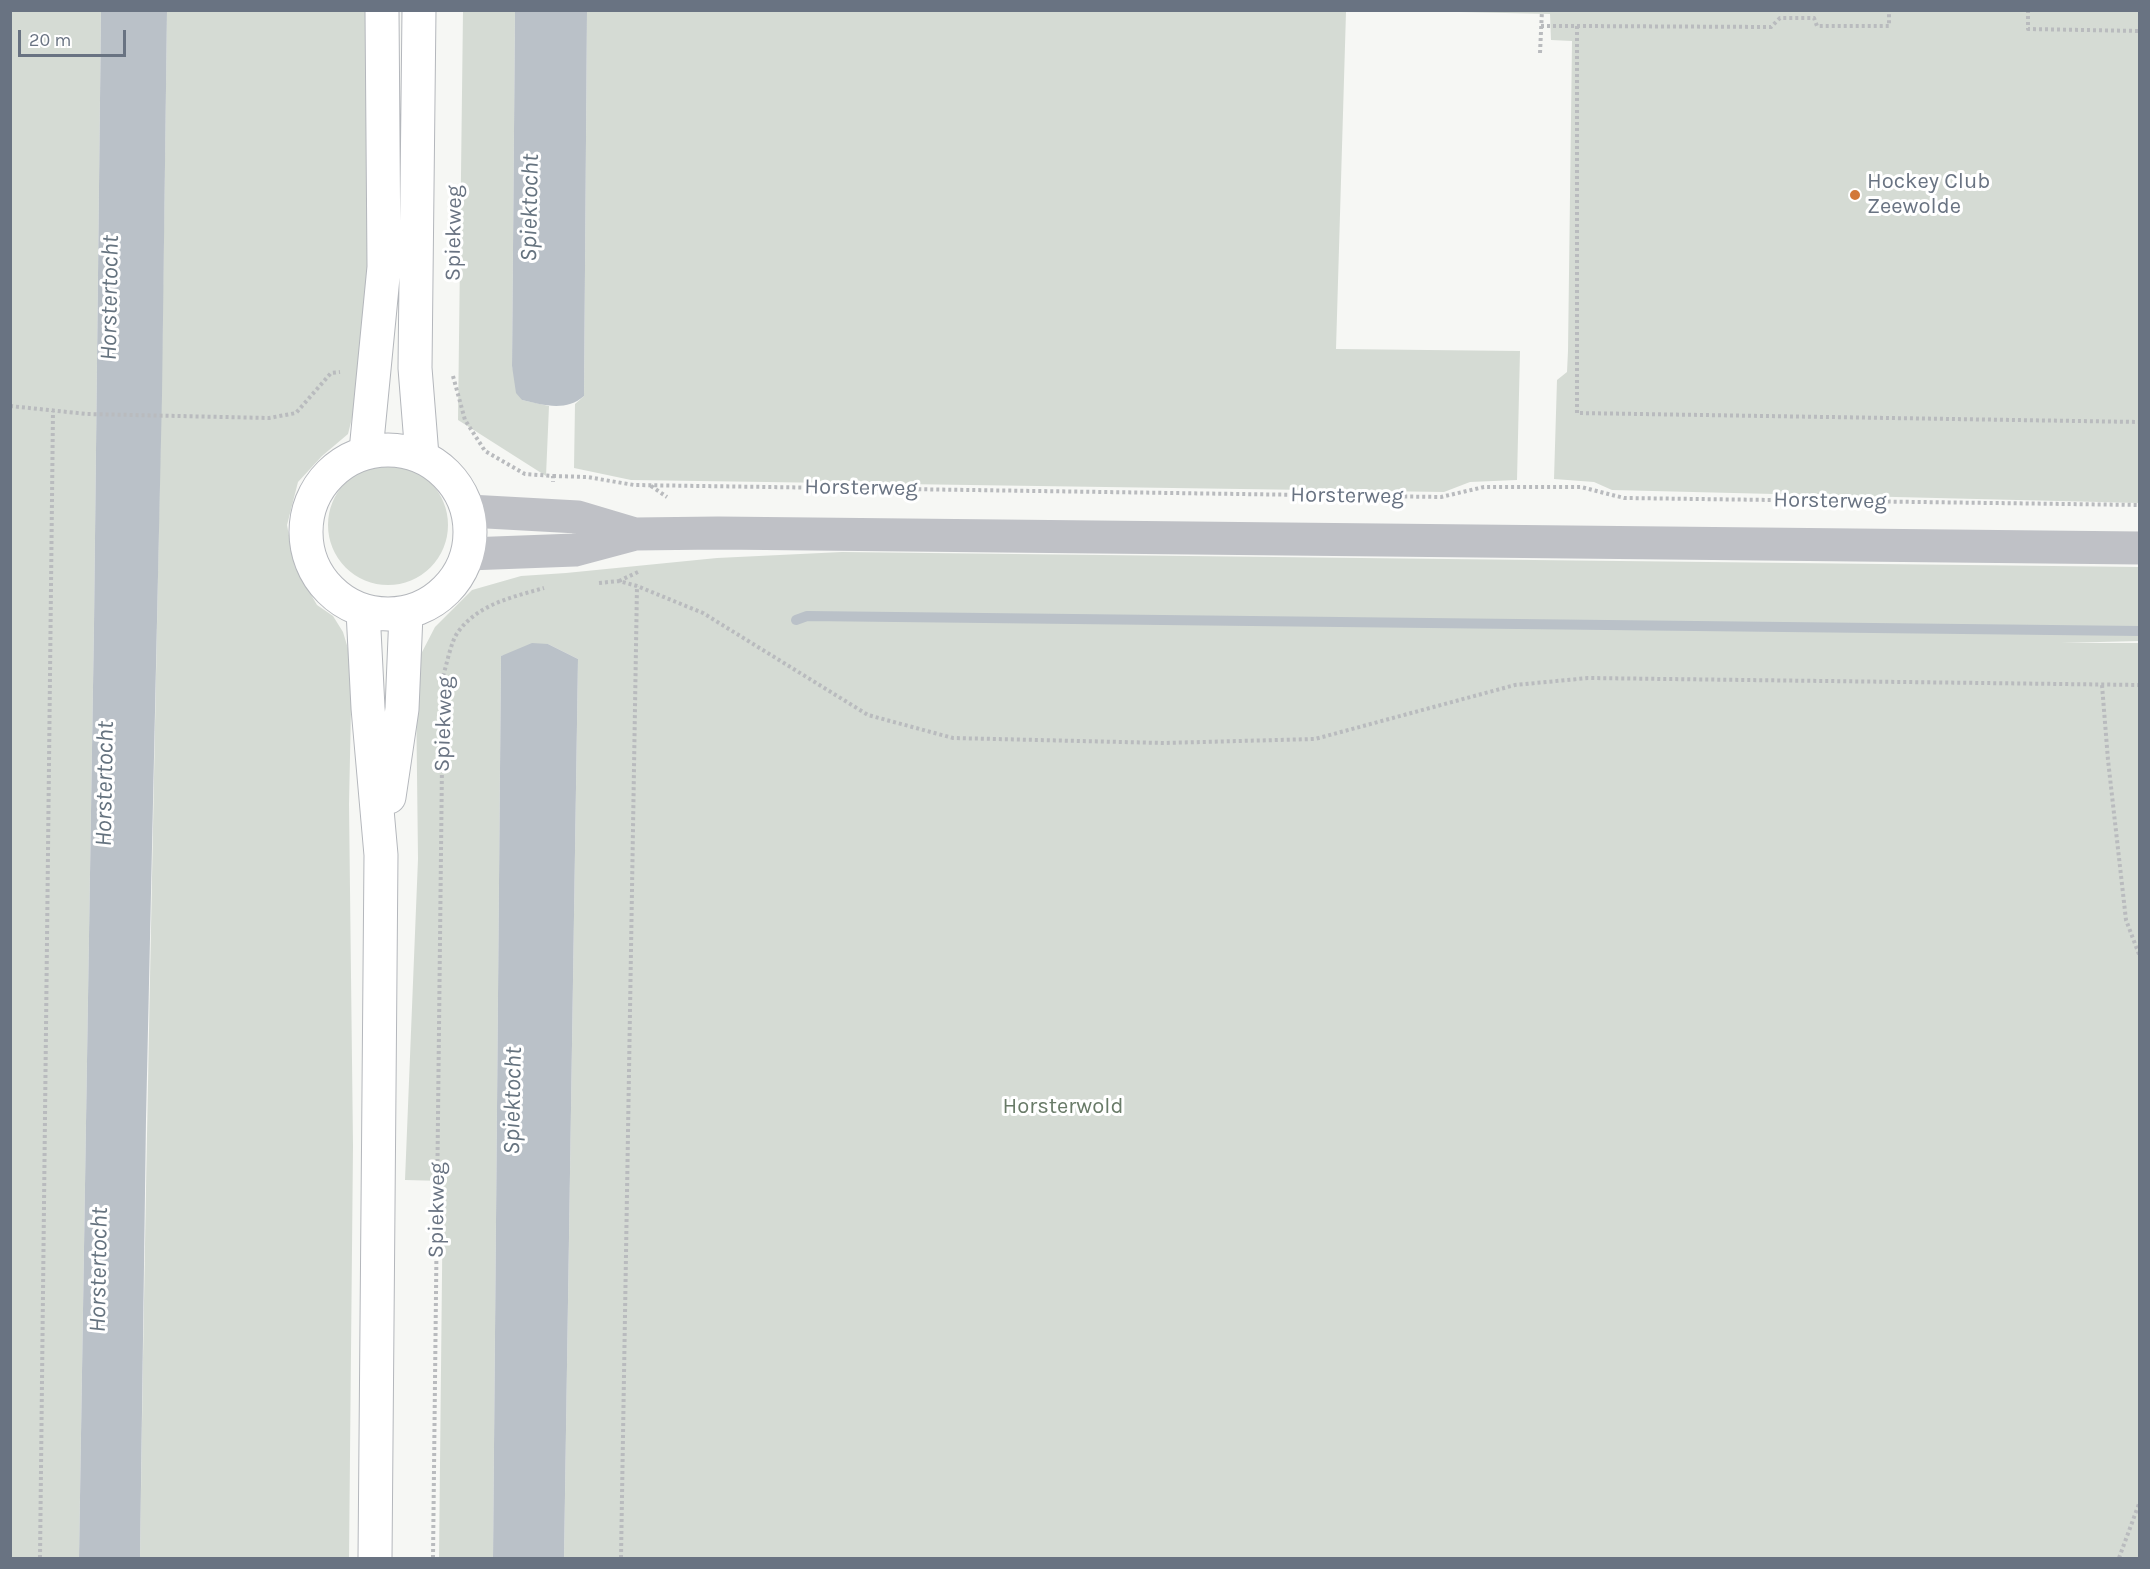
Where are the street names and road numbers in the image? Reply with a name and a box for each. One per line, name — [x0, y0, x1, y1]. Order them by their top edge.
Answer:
street label: Spiekweg — [440, 185, 468, 281]
street label: Horsterweg — [804, 474, 918, 502]
street label: Horsterweg — [1290, 482, 1404, 510]
street label: Horsterweg — [1773, 487, 1887, 515]
street label: Spiekweg — [429, 676, 459, 772]
street label: Spiekweg — [423, 1162, 451, 1258]

